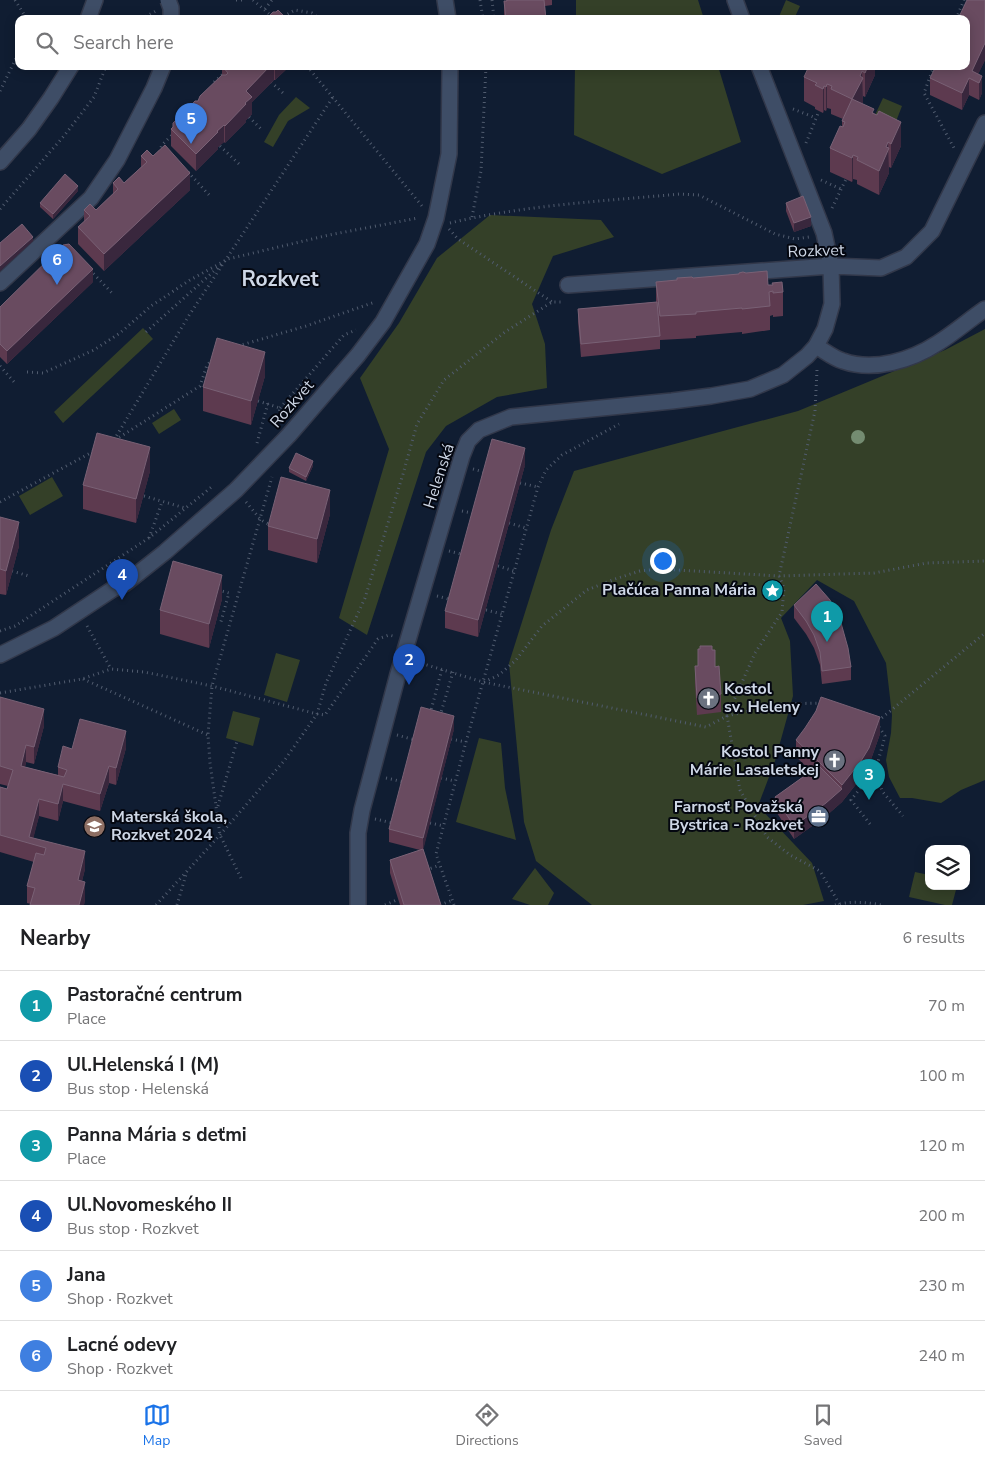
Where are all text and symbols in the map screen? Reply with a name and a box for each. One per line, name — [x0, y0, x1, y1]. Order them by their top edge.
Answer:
search box — [15, 15, 970, 70]
icon: search — [33, 29, 61, 57]
text: Search here — [73, 30, 174, 56]
pin: 5 — [175, 103, 207, 144]
street label: Rozkvet — [787, 239, 845, 263]
pin: 6 — [41, 244, 73, 285]
district label: Rozkvet — [241, 265, 320, 293]
street label: Rozkvet — [265, 375, 319, 433]
street label: Helenská — [418, 441, 460, 511]
your location — [650, 548, 676, 574]
pin: 4 — [106, 559, 138, 600]
place icon: Plačúca Panna Mária — [760, 578, 784, 602]
place label: Plačúca Panna Mária — [602, 579, 756, 601]
pin: 1 — [811, 601, 843, 642]
pin: 2 — [393, 644, 425, 685]
place label: Kostol sv. Heleny — [724, 678, 801, 718]
church icon: Kostol sv. Heleny — [696, 686, 720, 710]
place label: Kostol Panny Márie Lasaletskej — [690, 741, 820, 781]
church icon: Kostol Panny Márie Lasaletskej — [823, 749, 847, 773]
pin: 3 — [853, 759, 885, 800]
place label: Farnosť Považská Bystrica - Rozkvet — [669, 796, 804, 836]
office icon: Farnosť Považská Bystrica - Rozkvet — [807, 804, 831, 828]
place label: Materská škola, Rozkvet 2024 — [111, 806, 227, 846]
school or university icon: Materská škola, Rozkvet 2024 — [83, 814, 107, 838]
map controls — [925, 845, 970, 890]
button: layers — [925, 845, 970, 890]
text: Nearby — [20, 924, 90, 952]
text: 6 results — [903, 927, 965, 949]
text: Pastoračné centrum — [67, 982, 243, 1008]
text: 1 — [31, 995, 41, 1017]
text: 70 m — [928, 995, 965, 1017]
text: Place — [67, 1008, 106, 1030]
text: Ul.Helenská I (M) — [67, 1052, 220, 1078]
text: 2 — [31, 1065, 41, 1087]
text: 100 m — [918, 1065, 965, 1087]
text: Bus stop · Helenská — [67, 1078, 209, 1100]
text: Panna Mária s deťmi — [67, 1122, 247, 1148]
text: 3 — [31, 1135, 41, 1157]
text: 120 m — [918, 1135, 965, 1157]
text: Place — [67, 1148, 106, 1170]
text: Ul.Novomeského II — [67, 1192, 232, 1218]
text: 4 — [31, 1205, 41, 1227]
text: 200 m — [918, 1205, 965, 1227]
text: Bus stop · Rozkvet — [67, 1218, 199, 1240]
text: Jana — [67, 1262, 106, 1288]
text: 5 — [31, 1275, 41, 1297]
text: 230 m — [918, 1275, 965, 1297]
text: Shop · Rozkvet — [67, 1288, 173, 1310]
text: Lacné odevy — [67, 1332, 177, 1358]
text: 6 — [31, 1345, 41, 1367]
text: 240 m — [918, 1345, 965, 1367]
text: Shop · Rozkvet — [67, 1358, 173, 1380]
tab: Map — [143, 1401, 171, 1450]
tab: Directions — [456, 1401, 519, 1450]
tab: Saved — [804, 1401, 842, 1450]

